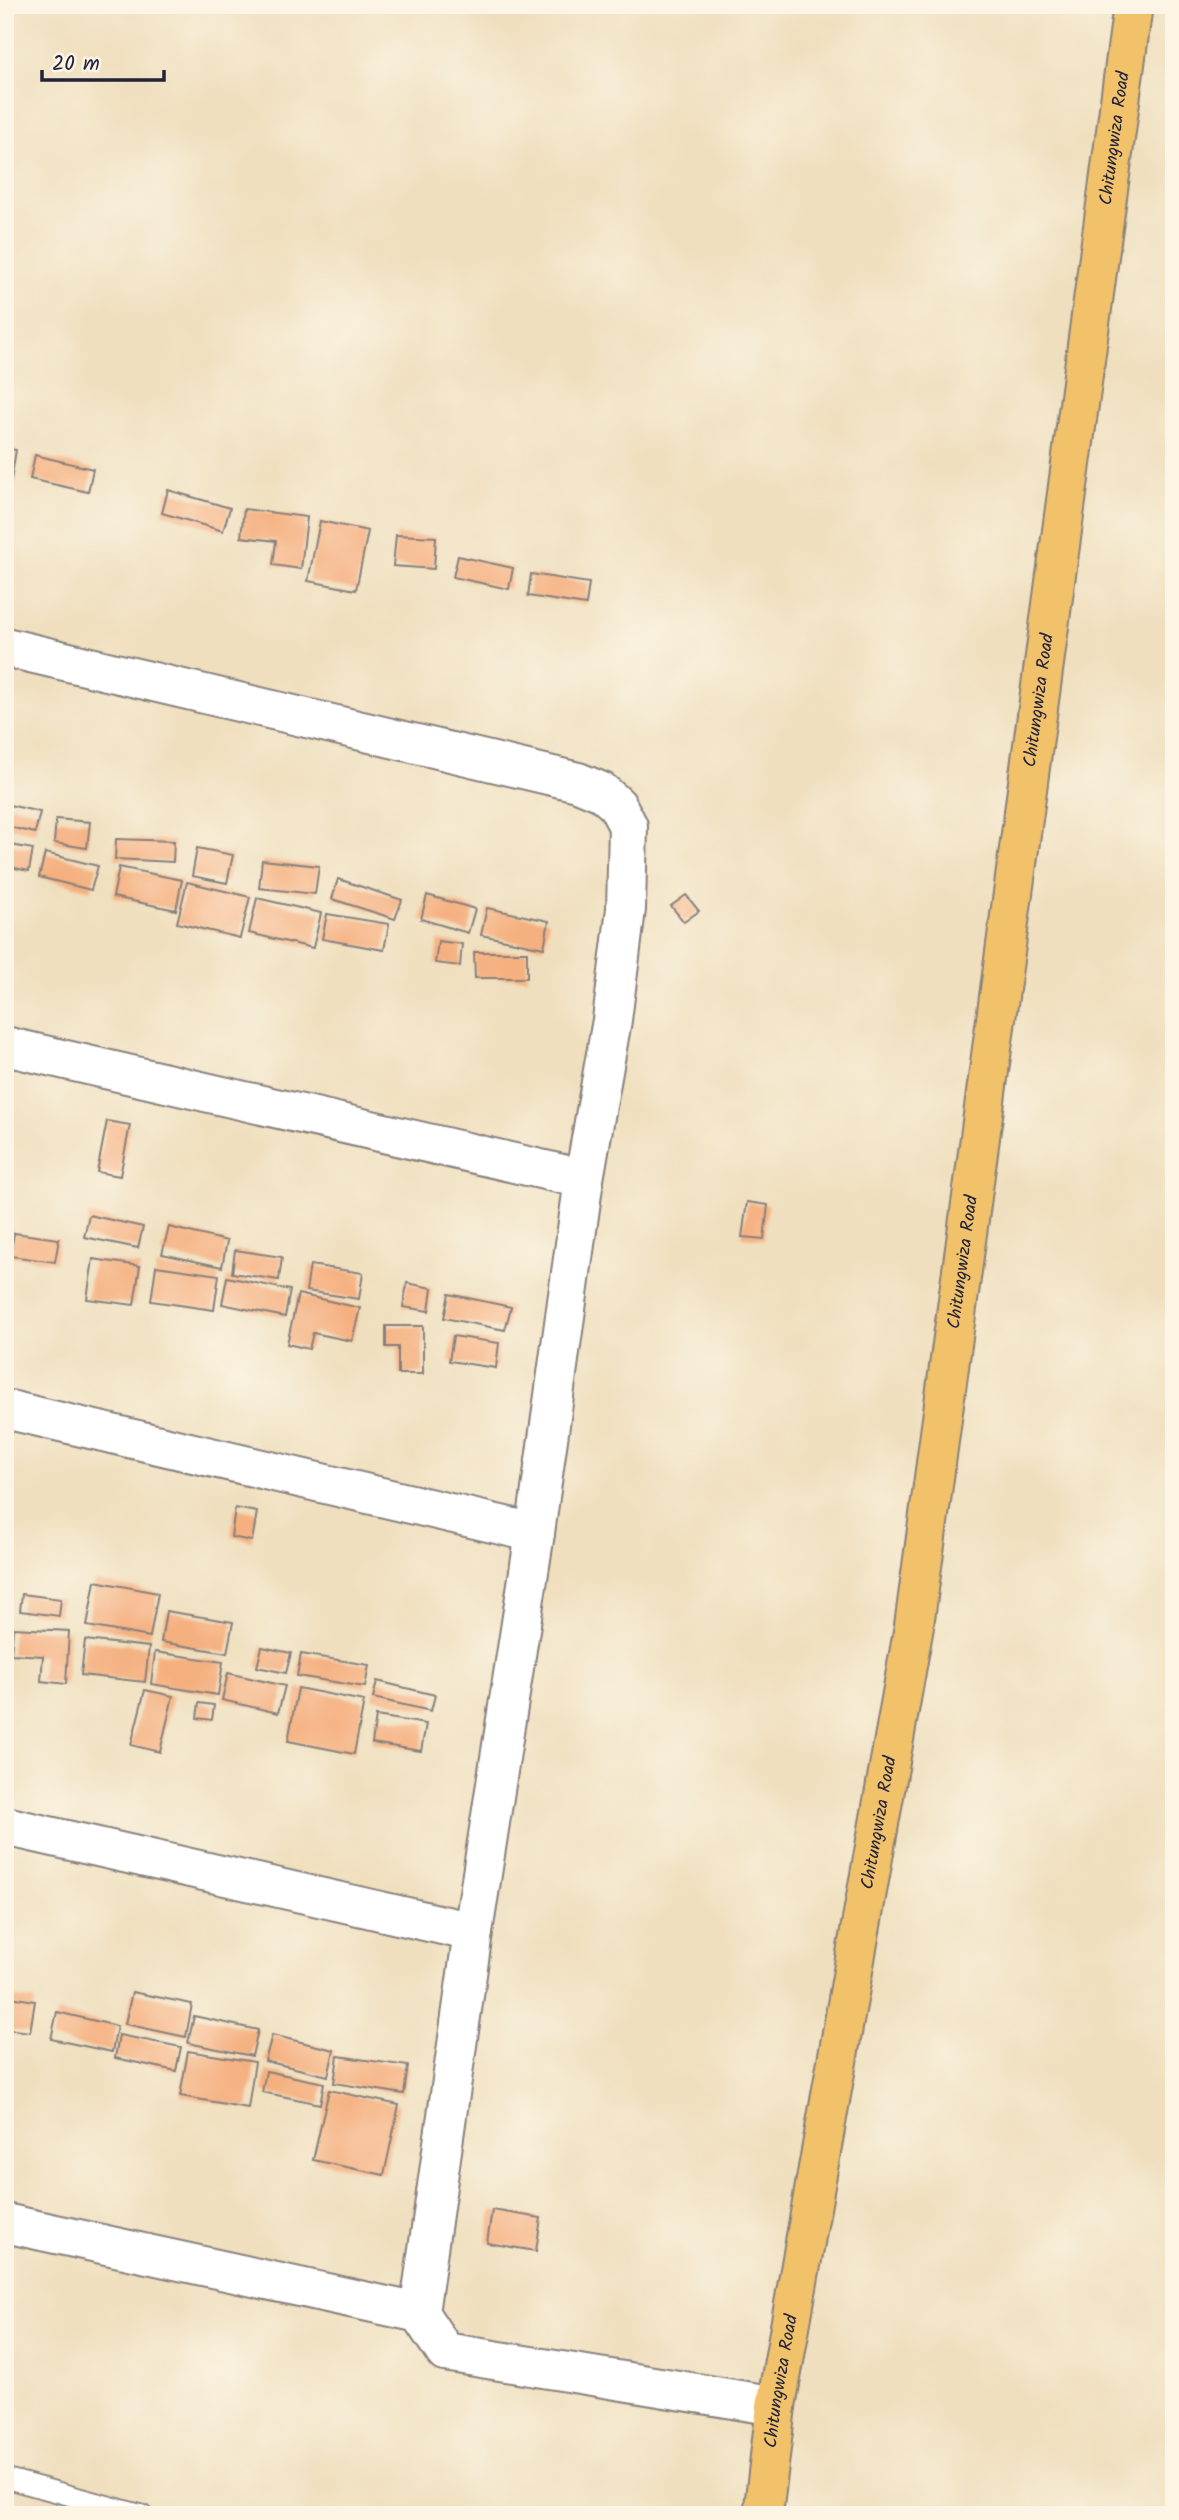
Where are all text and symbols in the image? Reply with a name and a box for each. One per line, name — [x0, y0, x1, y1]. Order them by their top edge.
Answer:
scale bar — [42, 38, 164, 82]
text: 20 m — [52, 48, 100, 81]
street label: Chitungwiza Road — [1092, 69, 1138, 207]
street label: Chitungwiza Road — [1016, 631, 1063, 769]
street label: Chitungwiza Road — [940, 1193, 987, 1331]
street label: Chitungwiza Road — [853, 1753, 905, 1892]
street label: Chitungwiza Road — [757, 2311, 807, 2450]

